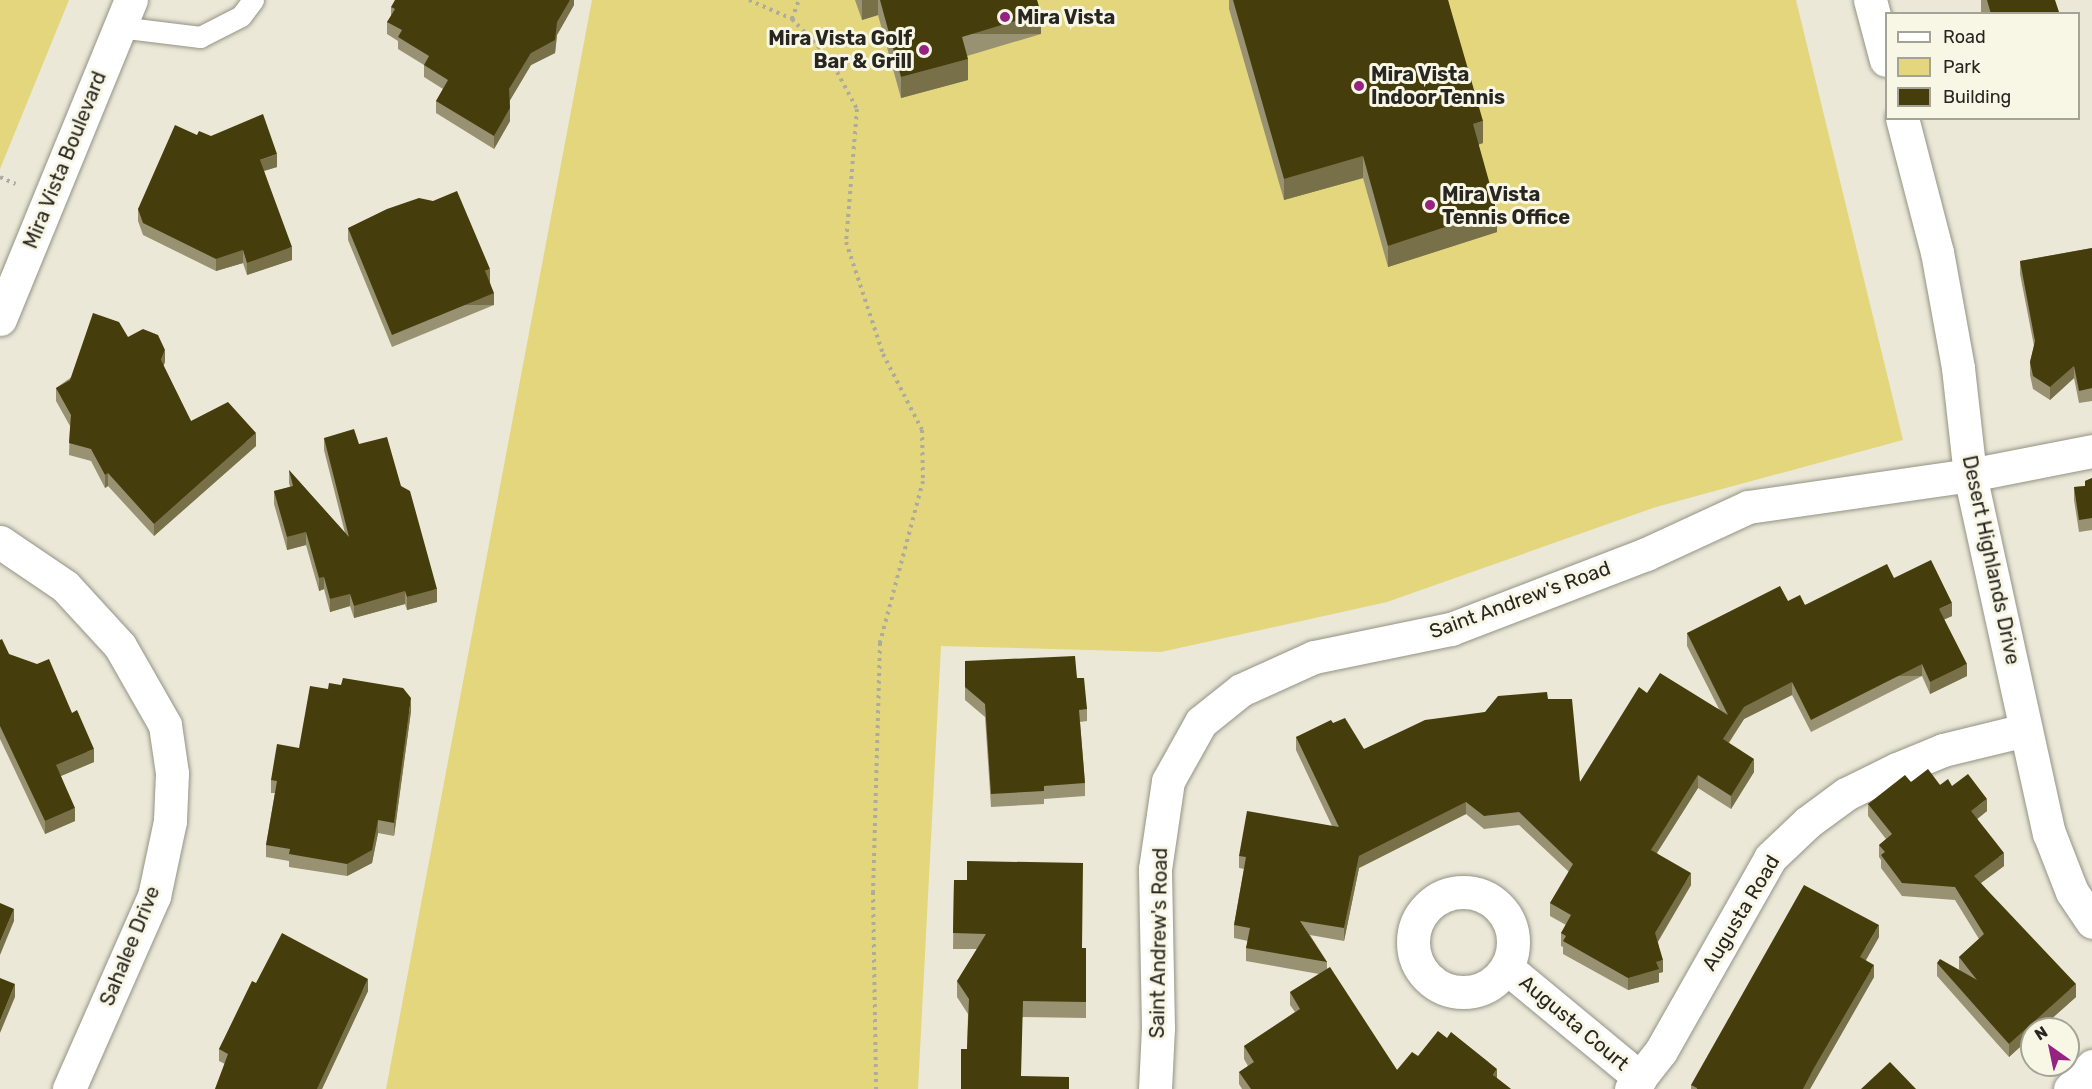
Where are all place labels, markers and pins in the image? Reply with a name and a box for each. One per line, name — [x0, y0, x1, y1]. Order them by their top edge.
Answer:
place label: Mira Vista — [1017, 5, 1116, 29]
marker: Mira Vista — [998, 10, 1012, 24]
place label: Mira Vista Golf Bar & Grill — [768, 27, 912, 74]
marker: Mira Vista Golf Bar & Grill — [917, 43, 931, 57]
place label: Mira Vista Indoor Tennis — [1371, 62, 1506, 109]
marker: Mira Vista Indoor Tennis — [1352, 79, 1366, 93]
place label: Mira Vista Tennis Office — [1442, 182, 1570, 229]
marker: Mira Vista Tennis Office — [1423, 198, 1437, 212]

